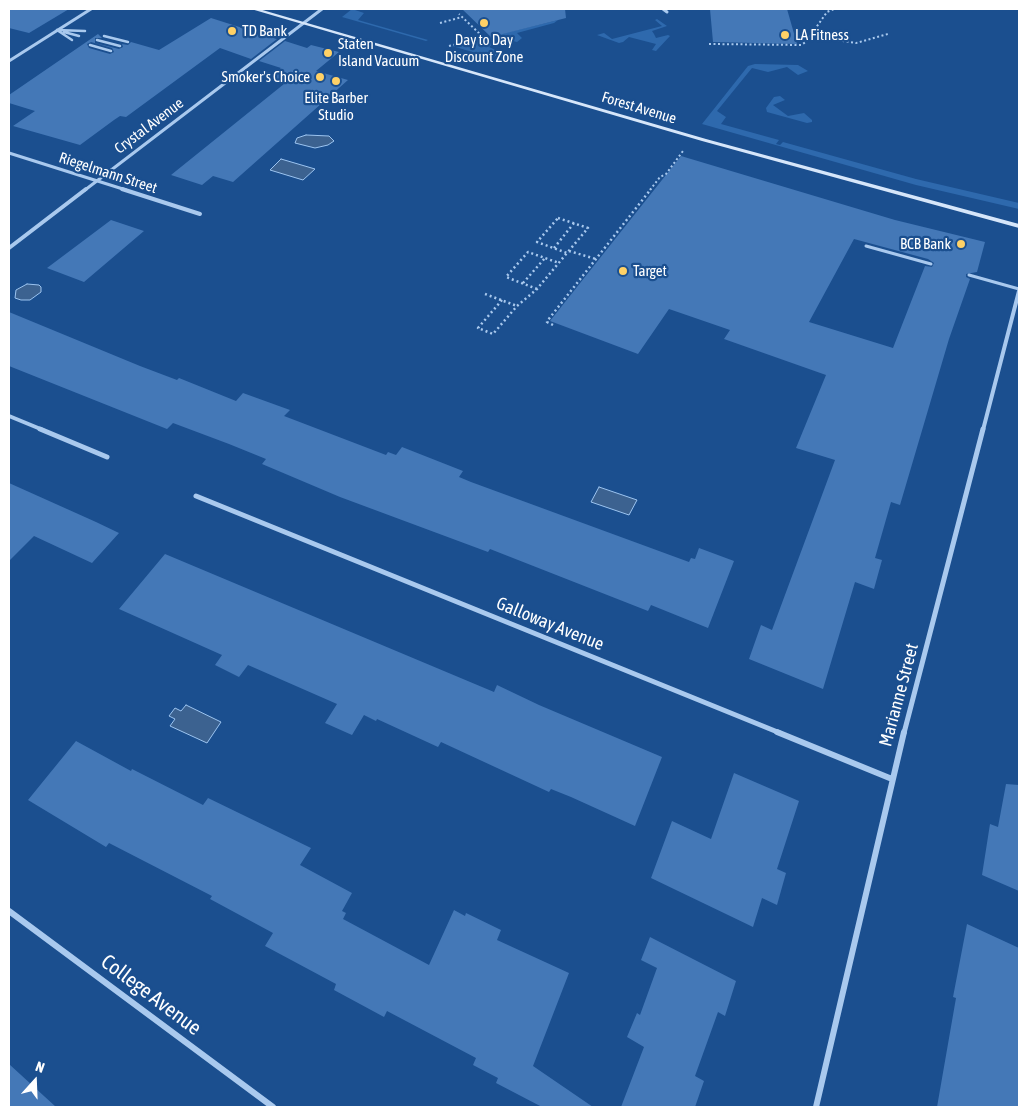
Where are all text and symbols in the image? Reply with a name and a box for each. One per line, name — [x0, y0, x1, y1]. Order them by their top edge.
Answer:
marker: Day to Day Discount Zone — [478, 17, 490, 29]
place label: TD Bank — [242, 22, 287, 40]
marker: TD Bank — [226, 25, 238, 37]
place label: LA Fitness — [795, 26, 849, 44]
marker: LA Fitness — [779, 29, 791, 41]
place label: Day to Day Discount Zone — [445, 31, 523, 66]
place label: Staten Island Vacuum — [338, 35, 419, 70]
marker: Staten Island Vacuum — [322, 47, 334, 59]
place label: Smoker's Choice — [222, 68, 310, 86]
marker: Smoker's Choice — [314, 71, 326, 83]
marker: Elite Barber Studio — [330, 75, 342, 87]
street label: Forest Avenue — [599, 88, 679, 128]
place label: Elite Barber Studio — [304, 89, 368, 124]
street label: Crystal Avenue — [111, 94, 187, 158]
street label: Riegelmann Street — [57, 149, 159, 197]
place label: BCB Bank — [900, 235, 951, 253]
marker: BCB Bank — [955, 238, 967, 250]
place label: Target — [633, 262, 667, 280]
marker: Target — [617, 265, 629, 277]
street label: Galloway Avenue — [493, 593, 607, 655]
street label: Marianne Street — [875, 641, 923, 749]
street label: College Avenue — [96, 949, 206, 1041]
north arrow — [10, 1056, 60, 1106]
text: N — [34, 1058, 47, 1076]

